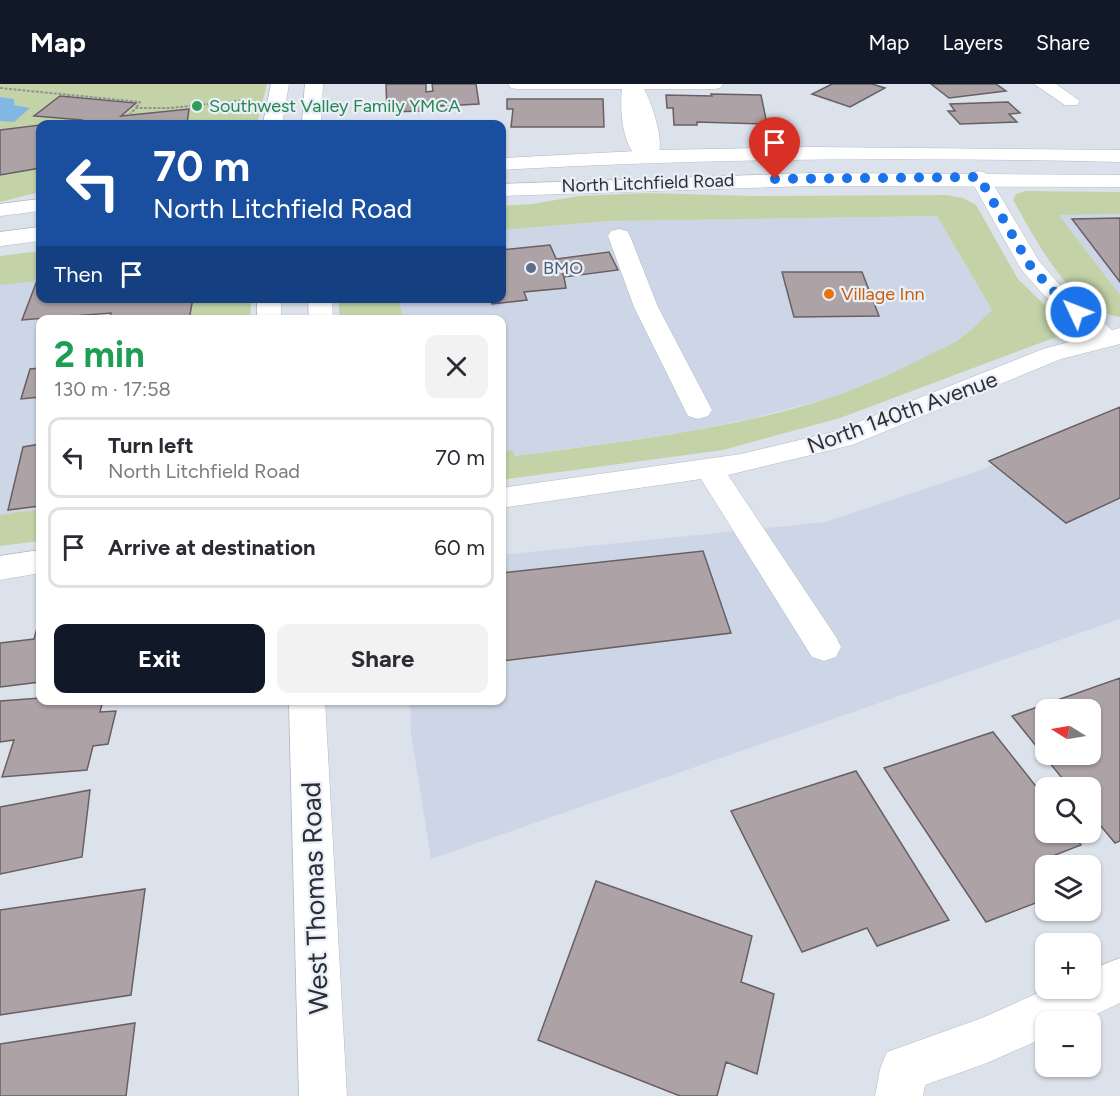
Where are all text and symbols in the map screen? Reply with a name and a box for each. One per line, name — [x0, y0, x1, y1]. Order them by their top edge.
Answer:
text: Map — [30, 25, 86, 59]
text: Map — [869, 30, 909, 55]
text: Layers — [942, 30, 1003, 55]
text: Share — [1036, 30, 1090, 55]
place label: Southwest Valley Family YMCA — [209, 95, 460, 117]
marker: Southwest Valley Family YMCA — [190, 99, 204, 113]
pin — [749, 117, 800, 179]
icon: arrive — [758, 126, 791, 159]
text: 70 m — [153, 141, 250, 192]
icon: left — [54, 144, 132, 222]
street label: North Litchfield Road — [561, 169, 735, 197]
text: North Litchfield Road — [153, 192, 412, 225]
place label: BMO — [543, 257, 583, 279]
icon: arrive — [115, 258, 148, 291]
text: Then — [54, 261, 103, 288]
marker: BMO — [524, 261, 538, 275]
position arrow — [1044, 280, 1108, 344]
place label: Village Inn — [841, 283, 925, 305]
marker: Village Inn — [822, 287, 836, 301]
text: 2 min — [54, 333, 145, 376]
button: close — [425, 335, 488, 398]
street label: North 140th Avenue — [803, 365, 1001, 459]
text: 130 m · 17:58 — [54, 377, 171, 401]
text: Turn left — [108, 432, 194, 459]
icon: left — [57, 441, 90, 474]
text: 70 m — [435, 444, 485, 471]
text: North Litchfield Road — [108, 459, 300, 483]
icon: arrive — [57, 531, 90, 564]
text: Arrive at destination — [108, 534, 316, 561]
text: 60 m — [434, 534, 485, 561]
button: Exit — [54, 624, 265, 693]
button: Share — [277, 624, 488, 693]
north arrow — [1035, 699, 1101, 765]
map controls — [1035, 699, 1101, 1077]
button: search — [1035, 777, 1101, 843]
street label: West Thomas Road — [294, 781, 335, 1015]
button: layers — [1035, 855, 1101, 921]
button: + — [1035, 933, 1101, 999]
button: − — [1035, 1011, 1101, 1077]

